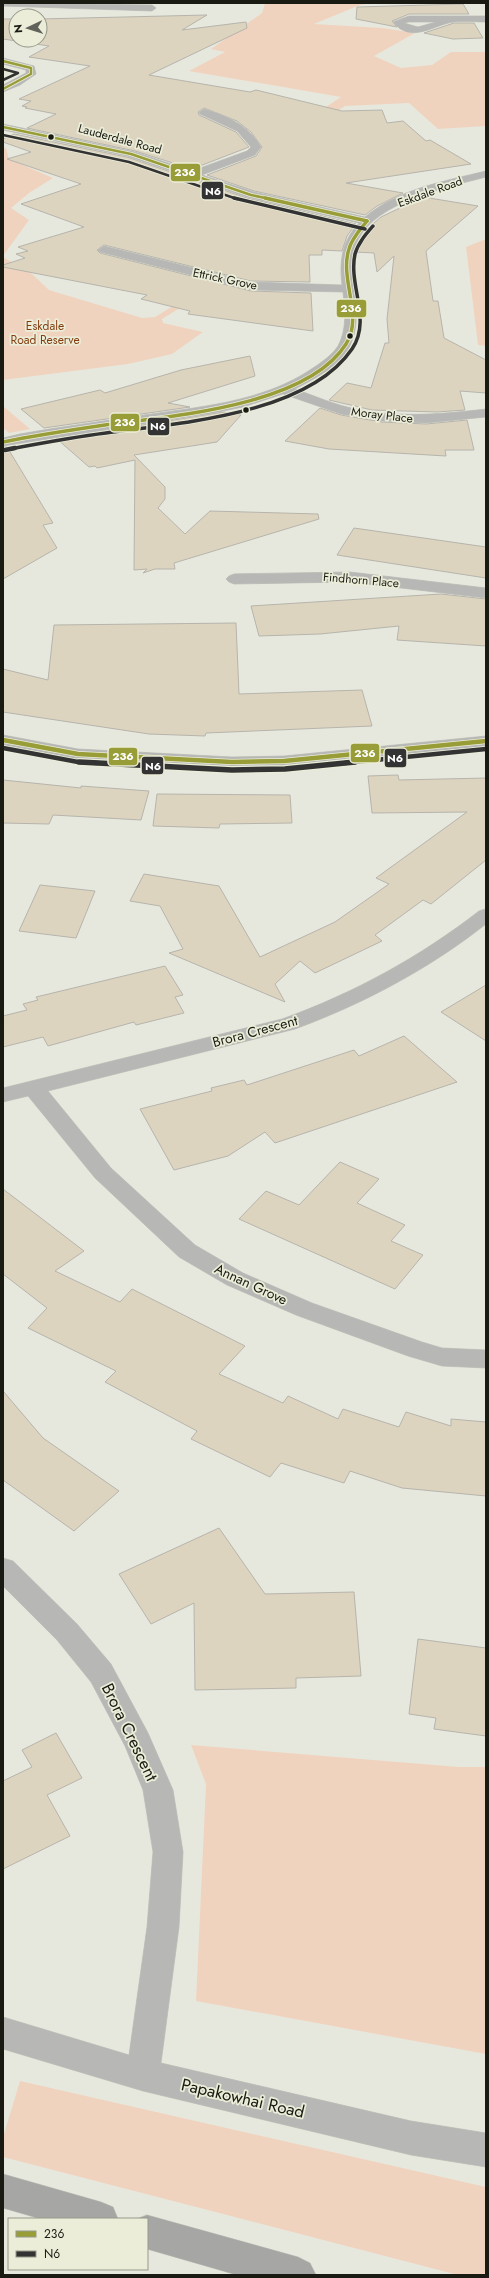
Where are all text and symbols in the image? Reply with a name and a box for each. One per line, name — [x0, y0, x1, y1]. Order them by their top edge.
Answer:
north arrow — [8, 8, 48, 48]
text: N — [10, 24, 26, 34]
street label: Lauderdale Road — [76, 119, 164, 159]
unlabelled marker — [46, 132, 56, 142]
line badge: 236 — [170, 163, 201, 182]
text: 236 — [174, 164, 196, 180]
street label: Eskdale Road — [395, 172, 465, 212]
line badge: N6 — [201, 181, 224, 200]
text: N6 — [205, 183, 221, 199]
street label: Ettrick Grove — [191, 263, 259, 295]
line badge: 236 — [336, 299, 367, 318]
text: 236 — [340, 300, 362, 316]
park label: Eskdale Road Reserve — [10, 317, 80, 349]
unlabelled marker — [345, 331, 355, 341]
street label: Moray Place — [350, 402, 414, 428]
unlabelled marker — [241, 405, 251, 415]
line badge: 236 — [110, 413, 140, 432]
text: 236 — [114, 414, 136, 430]
line badge: N6 — [147, 417, 170, 436]
text: N6 — [150, 418, 166, 434]
street label: Findhorn Place — [322, 568, 400, 592]
line badge: 236 — [350, 743, 380, 763]
text: 236 — [354, 745, 376, 761]
line badge: 236 — [108, 747, 138, 766]
text: 236 — [112, 748, 134, 764]
line badge: N6 — [384, 748, 407, 768]
text: N6 — [387, 750, 403, 766]
line badge: N6 — [141, 756, 164, 775]
text: N6 — [145, 758, 161, 774]
street label: Brora Crescent — [210, 1010, 300, 1052]
street label: Annan Grove — [211, 1258, 291, 1310]
street label: Brora Crescent — [96, 1679, 164, 1785]
street label: Papakowhai Road — [179, 2072, 307, 2124]
legend — [8, 2218, 148, 2270]
text: 236 — [44, 2225, 64, 2243]
text: N6 — [44, 2245, 60, 2263]

